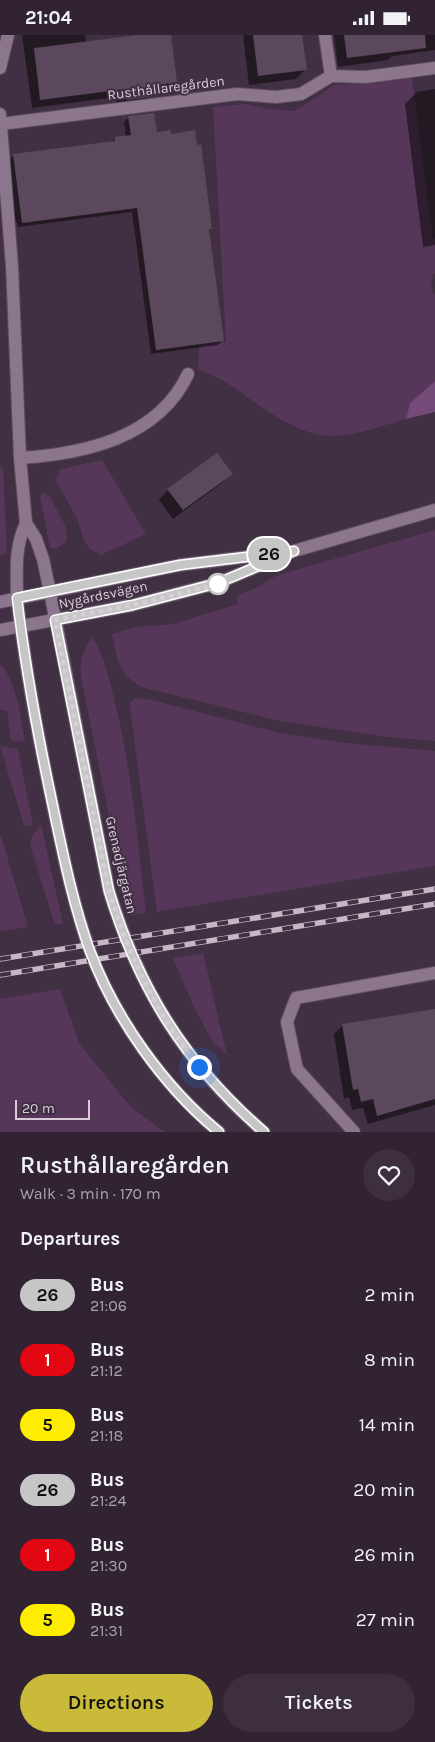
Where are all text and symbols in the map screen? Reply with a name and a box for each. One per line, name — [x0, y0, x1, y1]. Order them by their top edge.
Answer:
text: 21:04 — [25, 7, 72, 29]
street label: Rusthållaregården — [106, 72, 226, 104]
line badge: 26 — [246, 538, 292, 570]
text: 26 — [258, 543, 280, 565]
unlabelled marker — [207, 573, 229, 595]
street label: Nygårdsvägen — [57, 577, 149, 613]
street label: Grenadjärgatan — [102, 815, 140, 915]
your location — [187, 1055, 212, 1080]
scale bar — [15, 1097, 90, 1120]
text: 20 m — [22, 1100, 55, 1117]
button: heart — [363, 1149, 415, 1201]
text: Rusthållaregården — [20, 1151, 230, 1179]
text: Walk · 3 min · 170 m — [20, 1184, 161, 1203]
text: Departures — [20, 1228, 120, 1250]
text: Bus — [90, 1274, 124, 1296]
text: 26 — [37, 1284, 58, 1306]
text: 2 min — [365, 1284, 415, 1306]
text: 21:06 — [90, 1296, 127, 1315]
text: Bus — [90, 1339, 124, 1361]
text: 1 — [44, 1349, 51, 1371]
text: 8 min — [364, 1349, 415, 1371]
text: 21:12 — [90, 1361, 123, 1380]
text: Bus — [90, 1404, 124, 1426]
text: 5 — [42, 1414, 53, 1436]
text: 14 min — [359, 1414, 415, 1436]
text: 21:18 — [90, 1426, 123, 1445]
text: Bus — [90, 1469, 124, 1491]
text: 26 — [37, 1479, 58, 1501]
text: 20 min — [353, 1479, 415, 1501]
text: 21:24 — [90, 1491, 126, 1510]
text: Bus — [90, 1534, 124, 1556]
text: 1 — [44, 1544, 51, 1566]
text: 26 min — [354, 1544, 415, 1566]
text: 21:30 — [90, 1556, 127, 1575]
text: Bus — [90, 1599, 124, 1621]
text: 5 — [42, 1609, 53, 1631]
text: 27 min — [356, 1609, 415, 1631]
text: 21:31 — [90, 1621, 123, 1640]
button: Directions — [20, 1674, 213, 1732]
button: Tickets — [223, 1674, 415, 1732]

